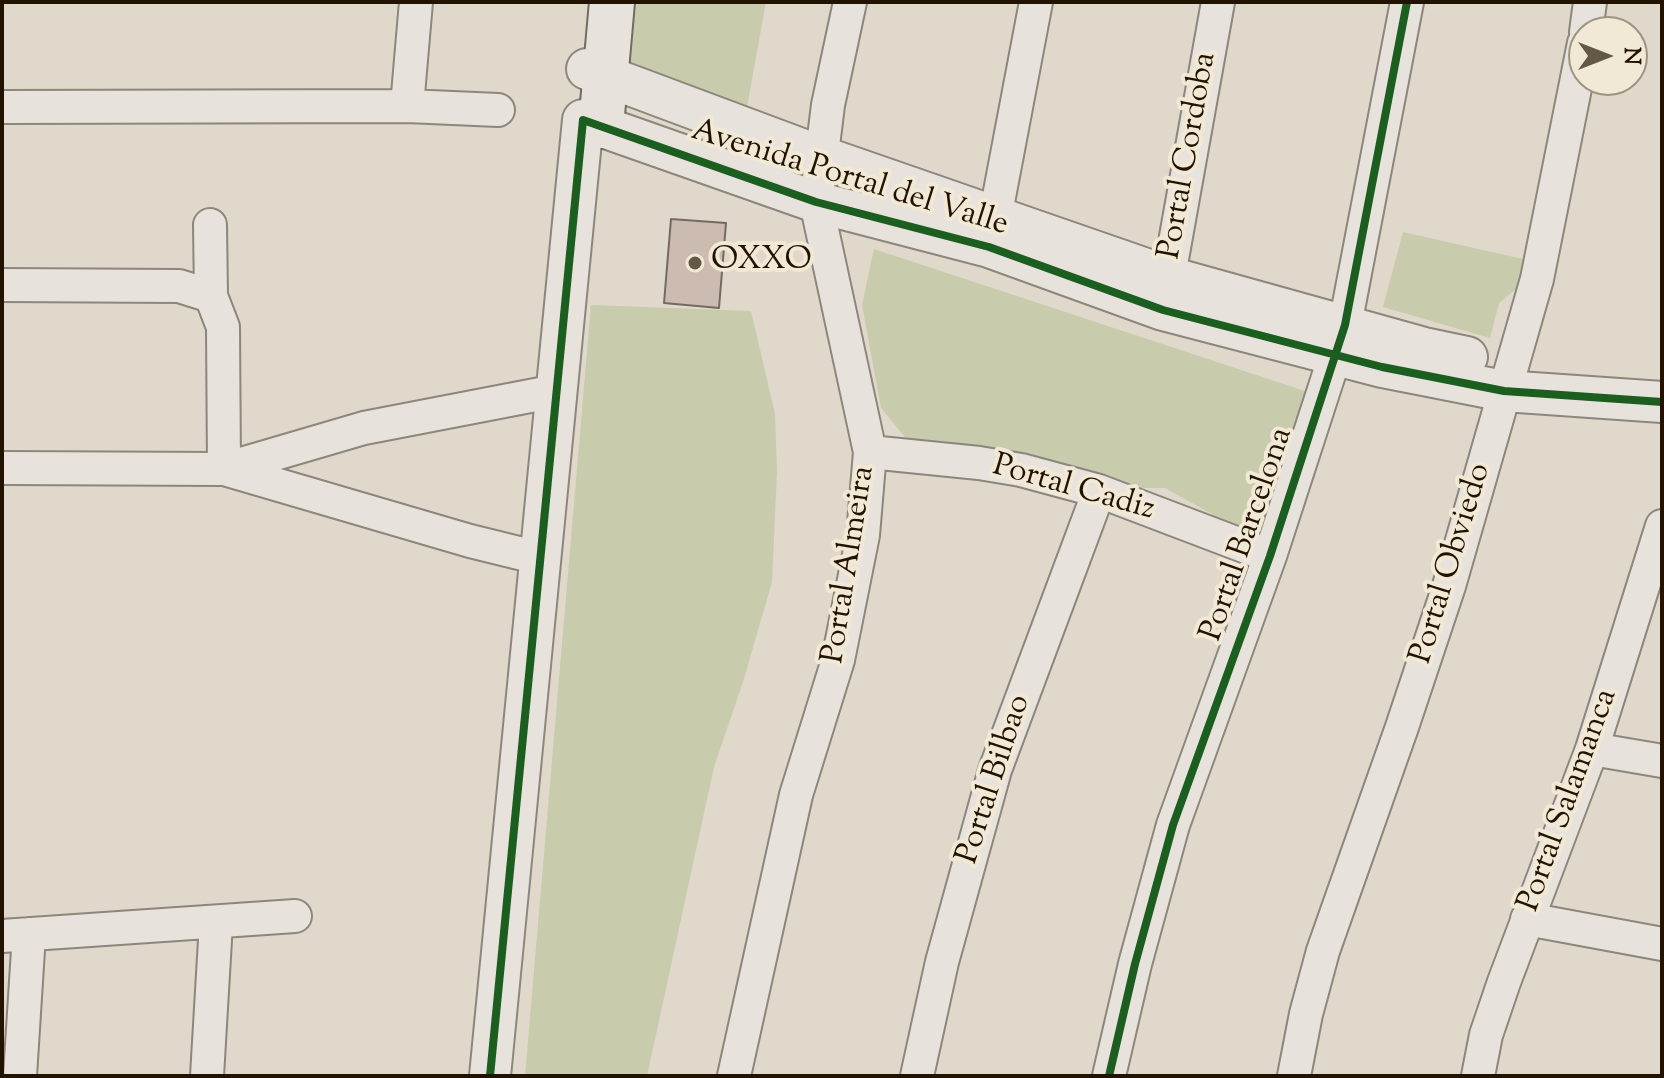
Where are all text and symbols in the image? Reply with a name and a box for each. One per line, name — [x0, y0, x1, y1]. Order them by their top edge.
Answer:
north arrow — [1568, 16, 1648, 96]
text: N — [1614, 47, 1646, 65]
street label: Portal Cordoba — [1153, 50, 1227, 262]
street label: Avenida Portal del Valle — [686, 113, 1012, 247]
place label: OXXO — [711, 244, 812, 282]
marker: OXXO — [686, 254, 704, 272]
street label: Portal Barcelona — [1195, 423, 1303, 647]
street label: Portal Cadiz — [988, 449, 1158, 531]
street label: Portal Obviedo — [1404, 459, 1502, 669]
street label: Portal Almeira — [816, 464, 886, 666]
street label: Portal Salamanca — [1512, 684, 1628, 918]
street label: Portal Bilbao — [951, 691, 1041, 869]

